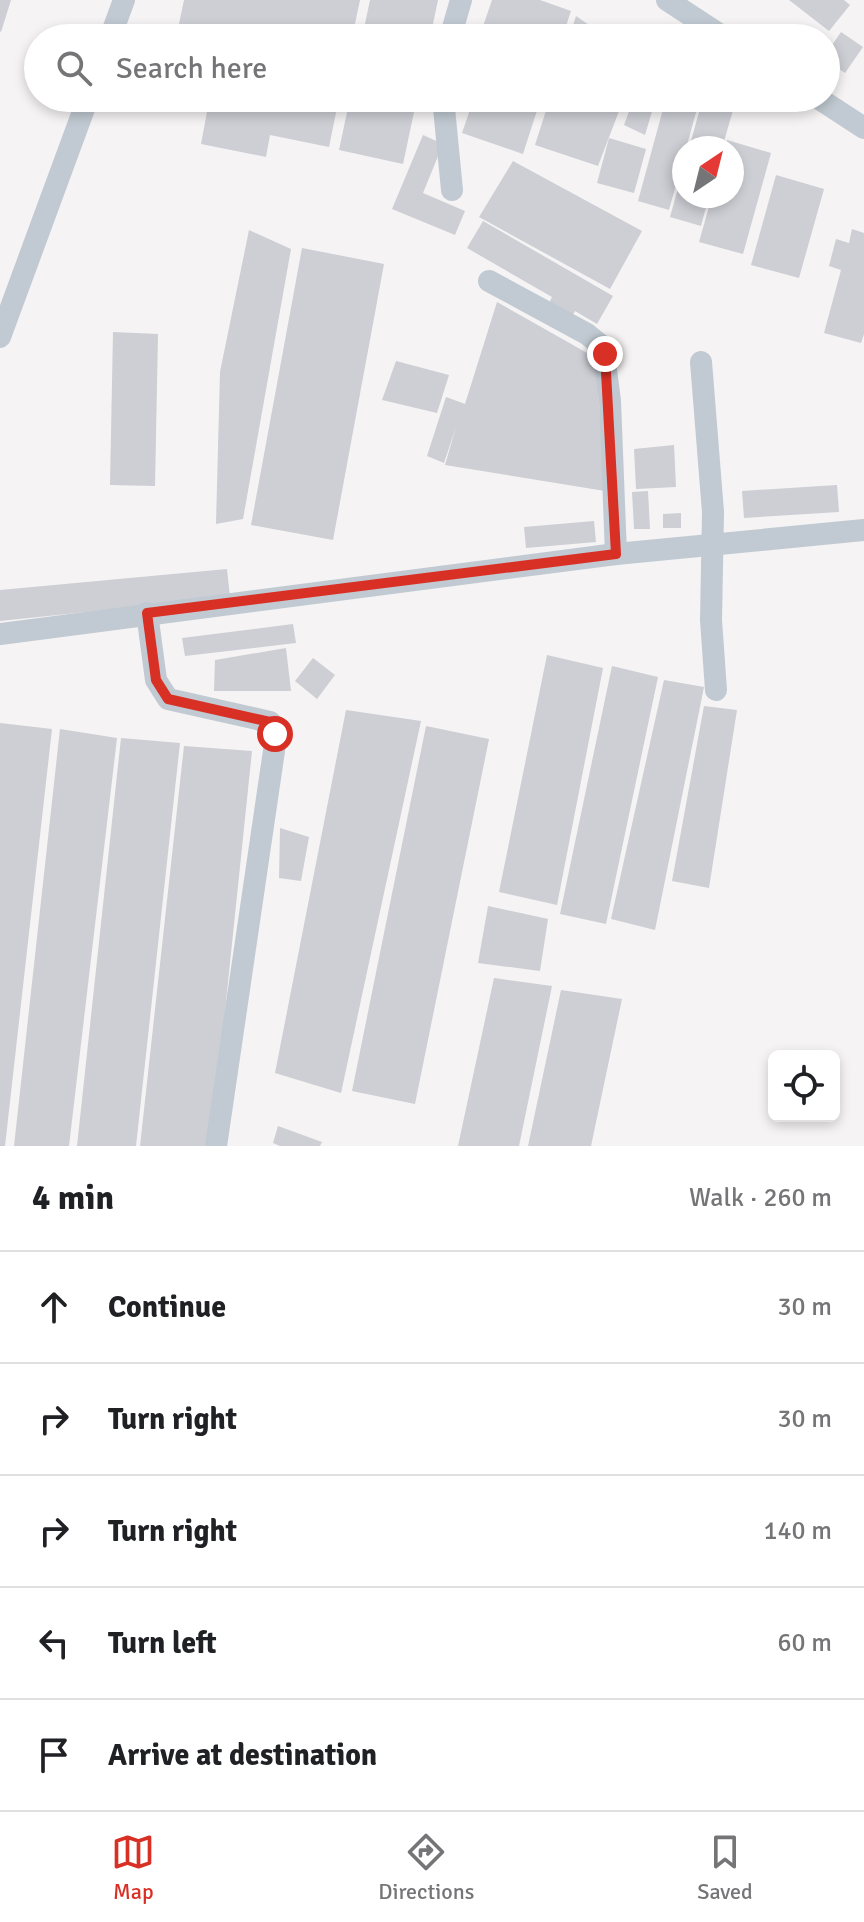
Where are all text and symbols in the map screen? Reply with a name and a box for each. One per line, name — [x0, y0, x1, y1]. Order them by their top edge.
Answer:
search box — [24, 24, 840, 112]
icon: search — [52, 46, 96, 90]
text: Search here — [116, 50, 267, 87]
north arrow — [672, 136, 744, 208]
route end — [587, 336, 623, 372]
route start — [257, 716, 293, 752]
map controls — [768, 1050, 840, 1122]
button: locate — [768, 1050, 840, 1122]
text: 4 min — [32, 1177, 114, 1219]
text: Walk · 260 m — [689, 1182, 832, 1214]
icon: ahead — [32, 1285, 76, 1329]
text: Continue — [108, 1289, 226, 1326]
text: 30 m — [777, 1291, 832, 1323]
icon: right — [32, 1397, 76, 1441]
text: Turn right — [108, 1401, 237, 1438]
text: 30 m — [777, 1403, 832, 1435]
icon: right — [32, 1509, 76, 1553]
text: Turn right — [108, 1513, 237, 1550]
text: 140 m — [763, 1515, 832, 1547]
icon: left — [32, 1621, 76, 1665]
text: Turn left — [108, 1625, 217, 1662]
text: 60 m — [777, 1627, 832, 1659]
icon: arrive — [32, 1733, 76, 1777]
text: Arrive at destination — [108, 1737, 377, 1774]
tab: Map — [111, 1830, 155, 1905]
tab: Directions — [378, 1830, 474, 1905]
tab: Saved — [697, 1830, 753, 1905]

